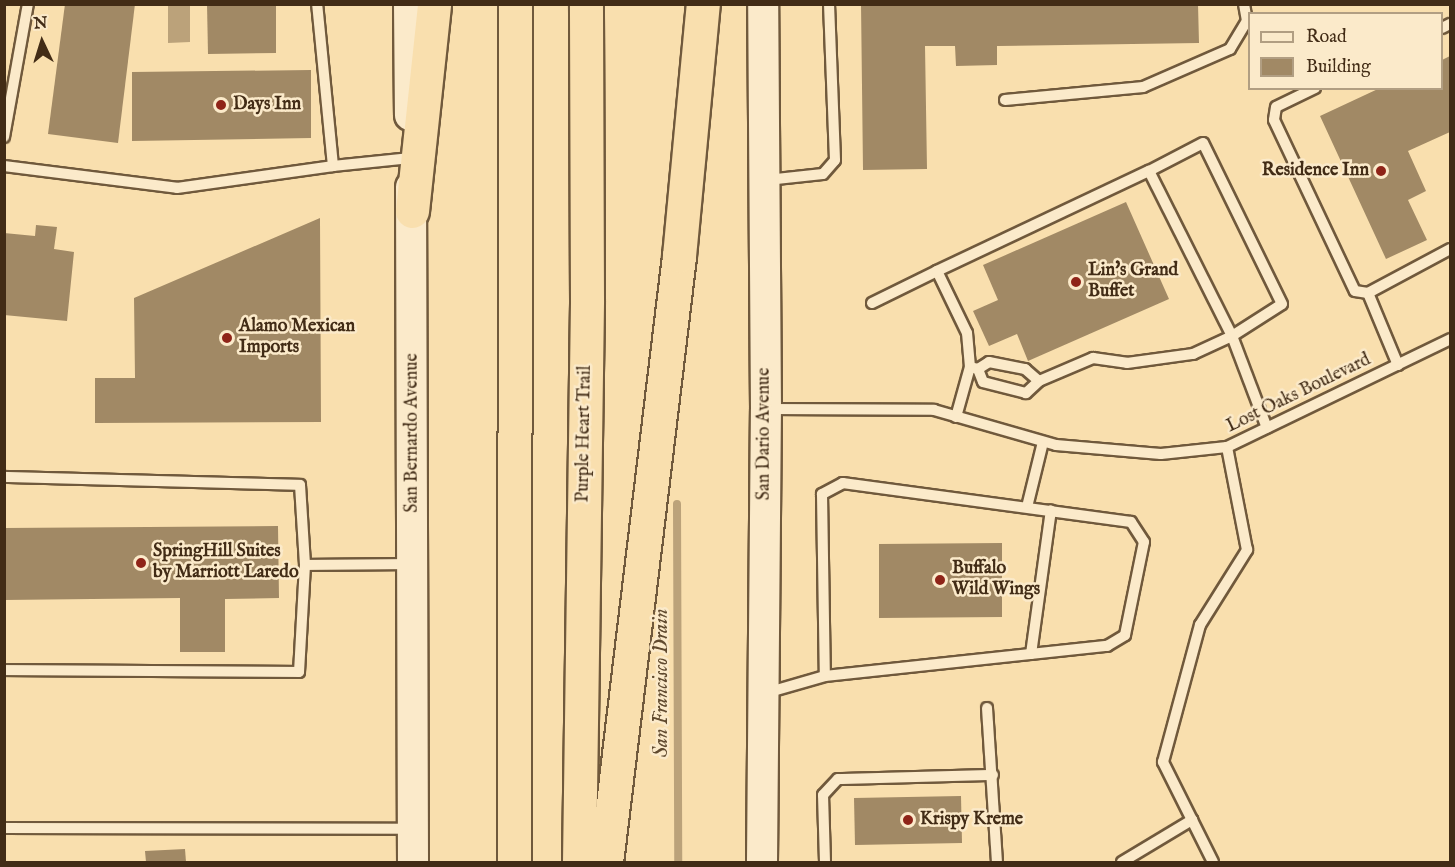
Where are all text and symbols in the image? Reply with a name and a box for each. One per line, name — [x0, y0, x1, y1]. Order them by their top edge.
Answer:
north arrow — [12, 12, 72, 72]
legend — [1248, 12, 1443, 90]
text: N — [33, 14, 48, 35]
text: Road — [1306, 26, 1347, 49]
text: Building — [1306, 56, 1371, 79]
place label: Days Inn — [233, 94, 301, 116]
marker: Days Inn — [214, 98, 228, 112]
place label: Residence Inn — [1262, 160, 1369, 182]
marker: Residence Inn — [1374, 164, 1388, 178]
place label: Lin's Grand Buffet — [1088, 261, 1178, 304]
marker: Lin's Grand Buffet — [1069, 275, 1083, 289]
place label: Alamo Mexican Imports — [239, 317, 355, 360]
marker: Alamo Mexican Imports — [220, 331, 234, 345]
street label: Lost Oaks Boulevard — [1223, 350, 1375, 438]
street label: San Bernardo Avenue — [402, 353, 424, 513]
street label: Purple Heart Trail — [573, 365, 597, 503]
street label: San Dario Avenue — [754, 368, 776, 500]
place label: SpringHill Suites by Marriott Laredo — [153, 542, 299, 584]
marker: SpringHill Suites by Marriott Laredo — [134, 556, 148, 570]
place label: Buffalo Wild Wings — [952, 559, 1040, 602]
marker: Buffalo Wild Wings — [933, 573, 947, 587]
water label: San Francisco Drain — [649, 609, 673, 757]
place label: Krispy Kreme — [920, 809, 1023, 831]
marker: Krispy Kreme — [901, 813, 915, 827]

